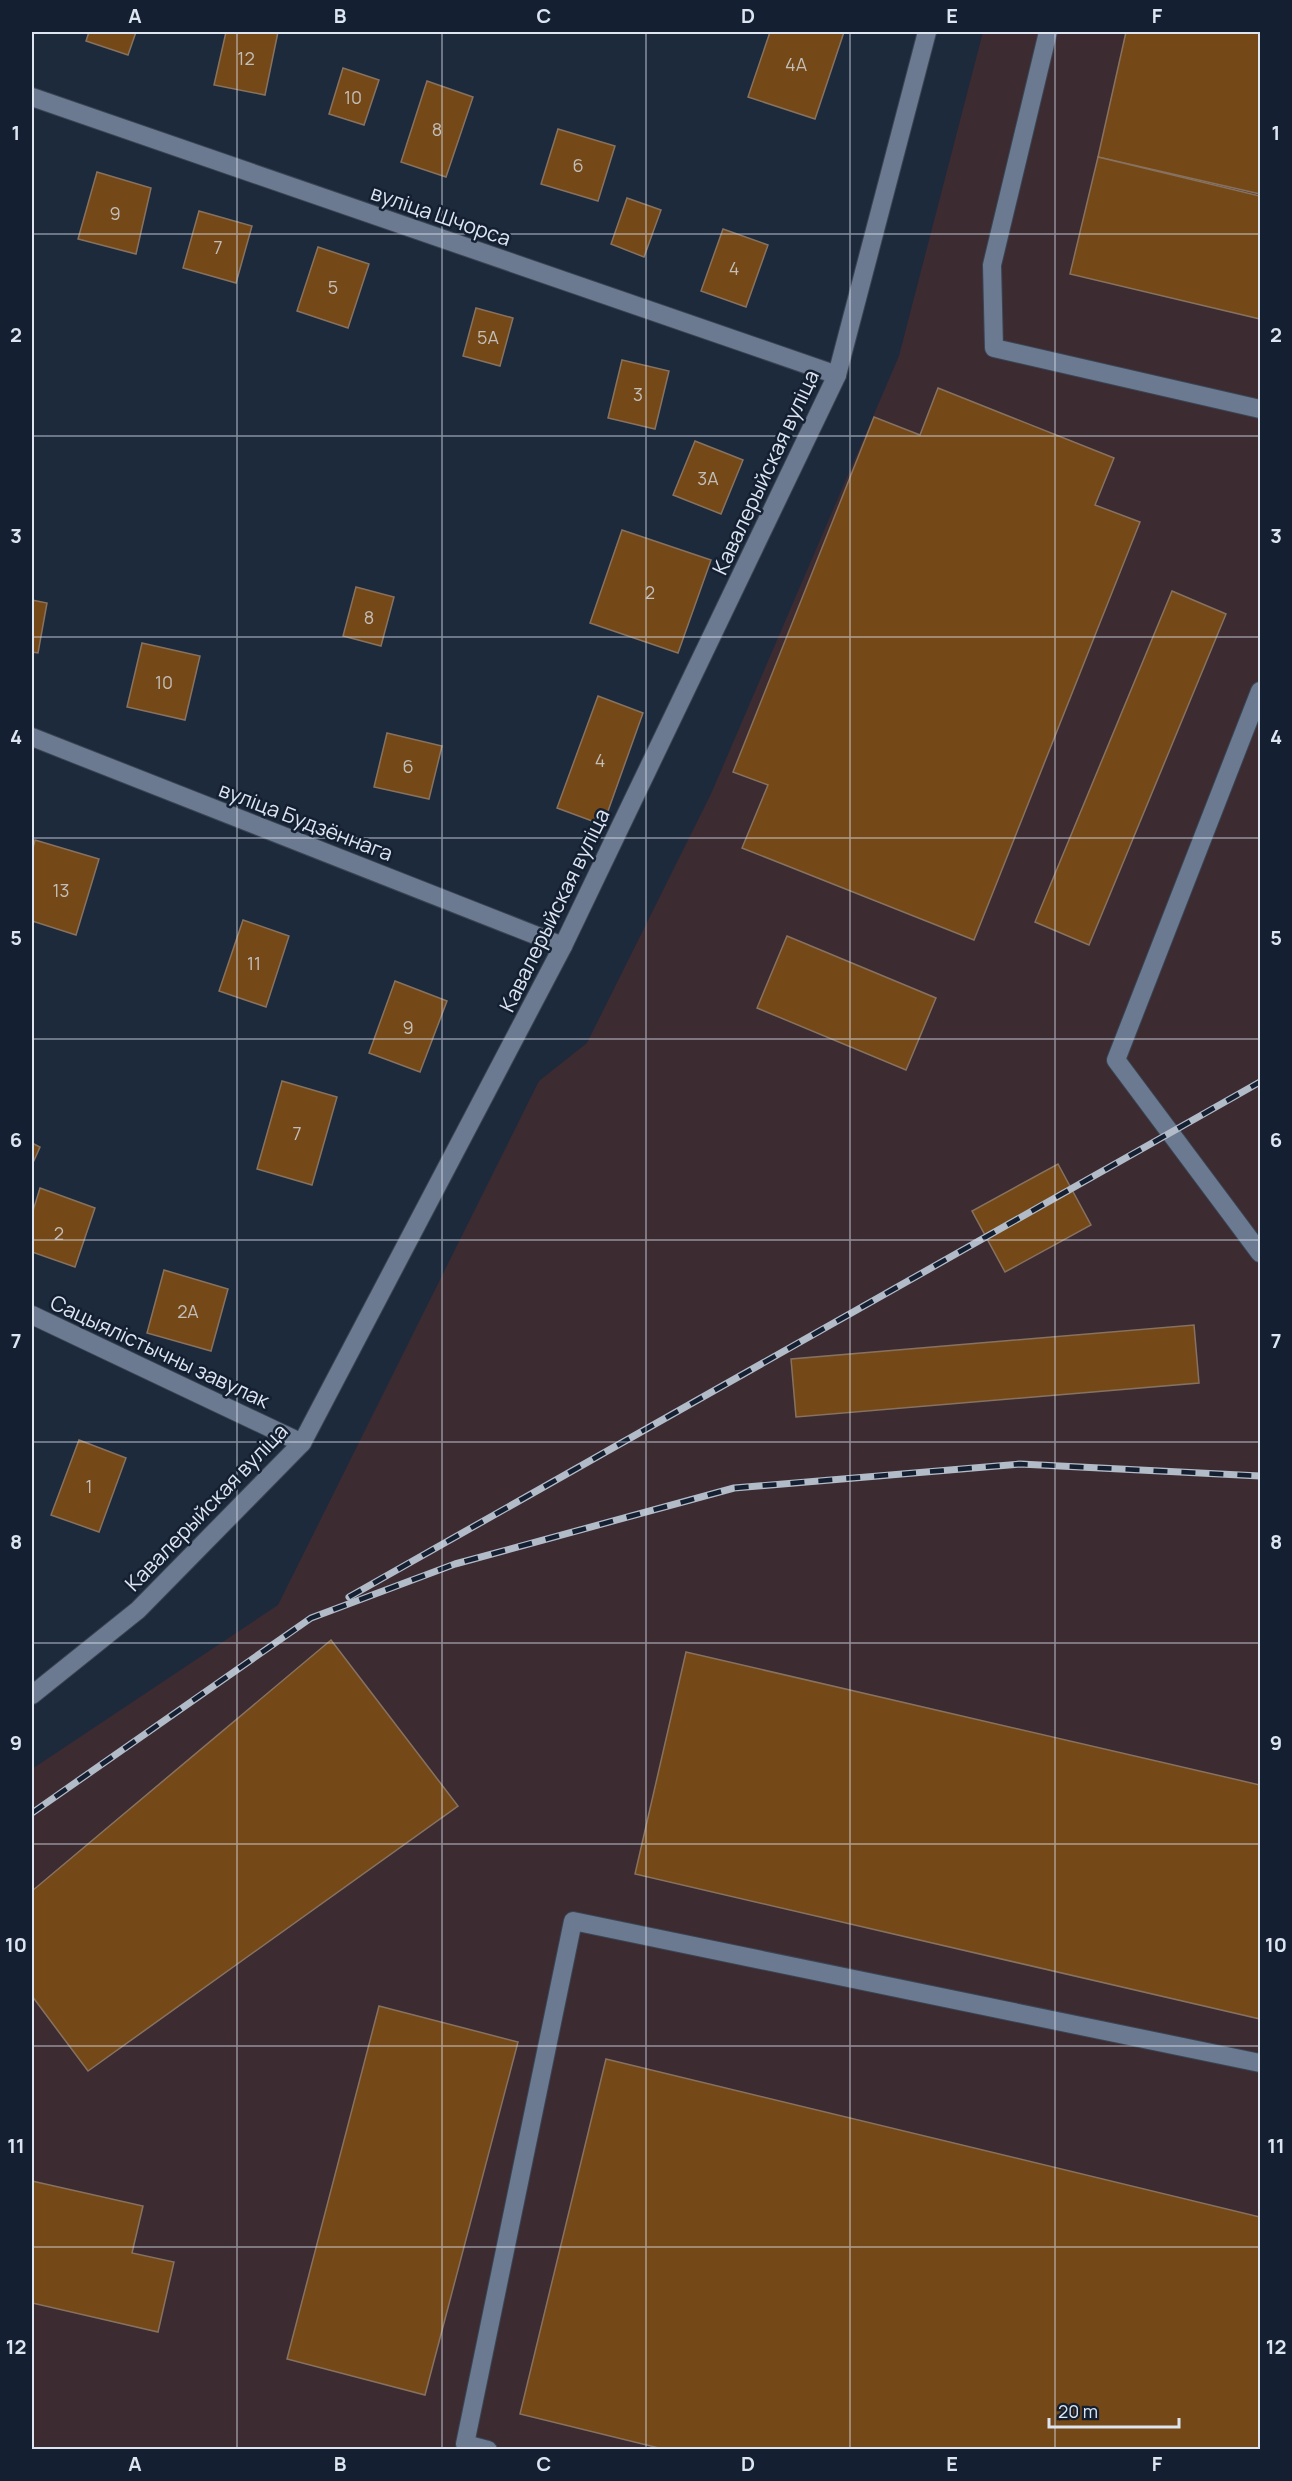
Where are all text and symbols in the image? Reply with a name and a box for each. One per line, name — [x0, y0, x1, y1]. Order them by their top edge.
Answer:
text: A — [128, 2, 142, 29]
text: B — [334, 2, 347, 29]
text: C — [537, 2, 551, 29]
text: D — [741, 2, 755, 29]
text: E — [946, 2, 958, 29]
text: F — [1152, 2, 1163, 29]
house number: 12 — [237, 46, 255, 70]
house number: 4А — [785, 52, 808, 76]
house number: 10 — [344, 85, 362, 109]
house number: 8 — [432, 117, 442, 141]
text: 1 — [12, 119, 20, 146]
text: 1 — [1272, 119, 1280, 146]
house number: 6 — [572, 153, 584, 177]
street label: вуліца Шчорса — [367, 178, 515, 252]
house number: 9 — [109, 201, 121, 225]
house number: 7 — [213, 235, 223, 259]
house number: 4 — [729, 256, 739, 280]
house number: 5 — [328, 275, 338, 299]
text: 2 — [10, 321, 22, 348]
text: 2 — [1270, 321, 1282, 348]
house number: 5А — [477, 325, 499, 349]
street label: Кавалерыйская вуліца — [705, 365, 825, 579]
house number: 3 — [633, 382, 643, 406]
house number: 3А — [697, 466, 719, 490]
text: 3 — [10, 522, 22, 549]
text: 3 — [1270, 522, 1282, 549]
house number: 2 — [645, 580, 655, 604]
house number: 8 — [364, 605, 374, 629]
house number: 10 — [155, 670, 173, 694]
text: 4 — [10, 723, 22, 750]
text: 4 — [1270, 723, 1282, 750]
house number: 4 — [595, 748, 605, 772]
house number: 6 — [402, 754, 414, 778]
street label: вуліца Будзённага — [215, 775, 397, 867]
street label: Кавалерыйская вуліца — [493, 804, 615, 1016]
house number: 13 — [53, 878, 69, 902]
text: 5 — [10, 924, 22, 951]
text: 5 — [1270, 924, 1282, 951]
house number: 11 — [247, 951, 261, 975]
house number: 9 — [402, 1015, 414, 1039]
house number: 7 — [292, 1121, 302, 1145]
text: 6 — [10, 1126, 22, 1153]
text: 6 — [1270, 1126, 1282, 1153]
house number: 2 — [54, 1221, 64, 1245]
street label: Сацыялістычны завулак — [46, 1288, 275, 1414]
house number: 2А — [177, 1299, 199, 1323]
text: 7 — [11, 1327, 21, 1354]
text: 7 — [1271, 1327, 1281, 1354]
street label: Кавалерыйская вуліца — [119, 1417, 293, 1597]
house number: 1 — [85, 1474, 93, 1498]
text: 8 — [10, 1528, 22, 1555]
text: 8 — [1270, 1528, 1282, 1555]
text: 9 — [10, 1729, 22, 1756]
text: 9 — [1270, 1729, 1282, 1756]
text: 10 — [5, 1931, 27, 1958]
text: 10 — [1265, 1931, 1287, 1958]
text: 11 — [7, 2132, 25, 2159]
text: 11 — [1267, 2132, 1285, 2159]
text: 12 — [6, 2333, 26, 2360]
text: 12 — [1266, 2333, 1286, 2360]
scale bar — [1049, 2391, 1180, 2429]
text: 20 m — [1058, 2399, 1098, 2423]
text: A — [128, 2450, 142, 2477]
text: B — [334, 2450, 347, 2477]
text: C — [537, 2450, 551, 2477]
text: D — [741, 2450, 755, 2477]
text: E — [946, 2450, 958, 2477]
text: F — [1152, 2450, 1163, 2477]

